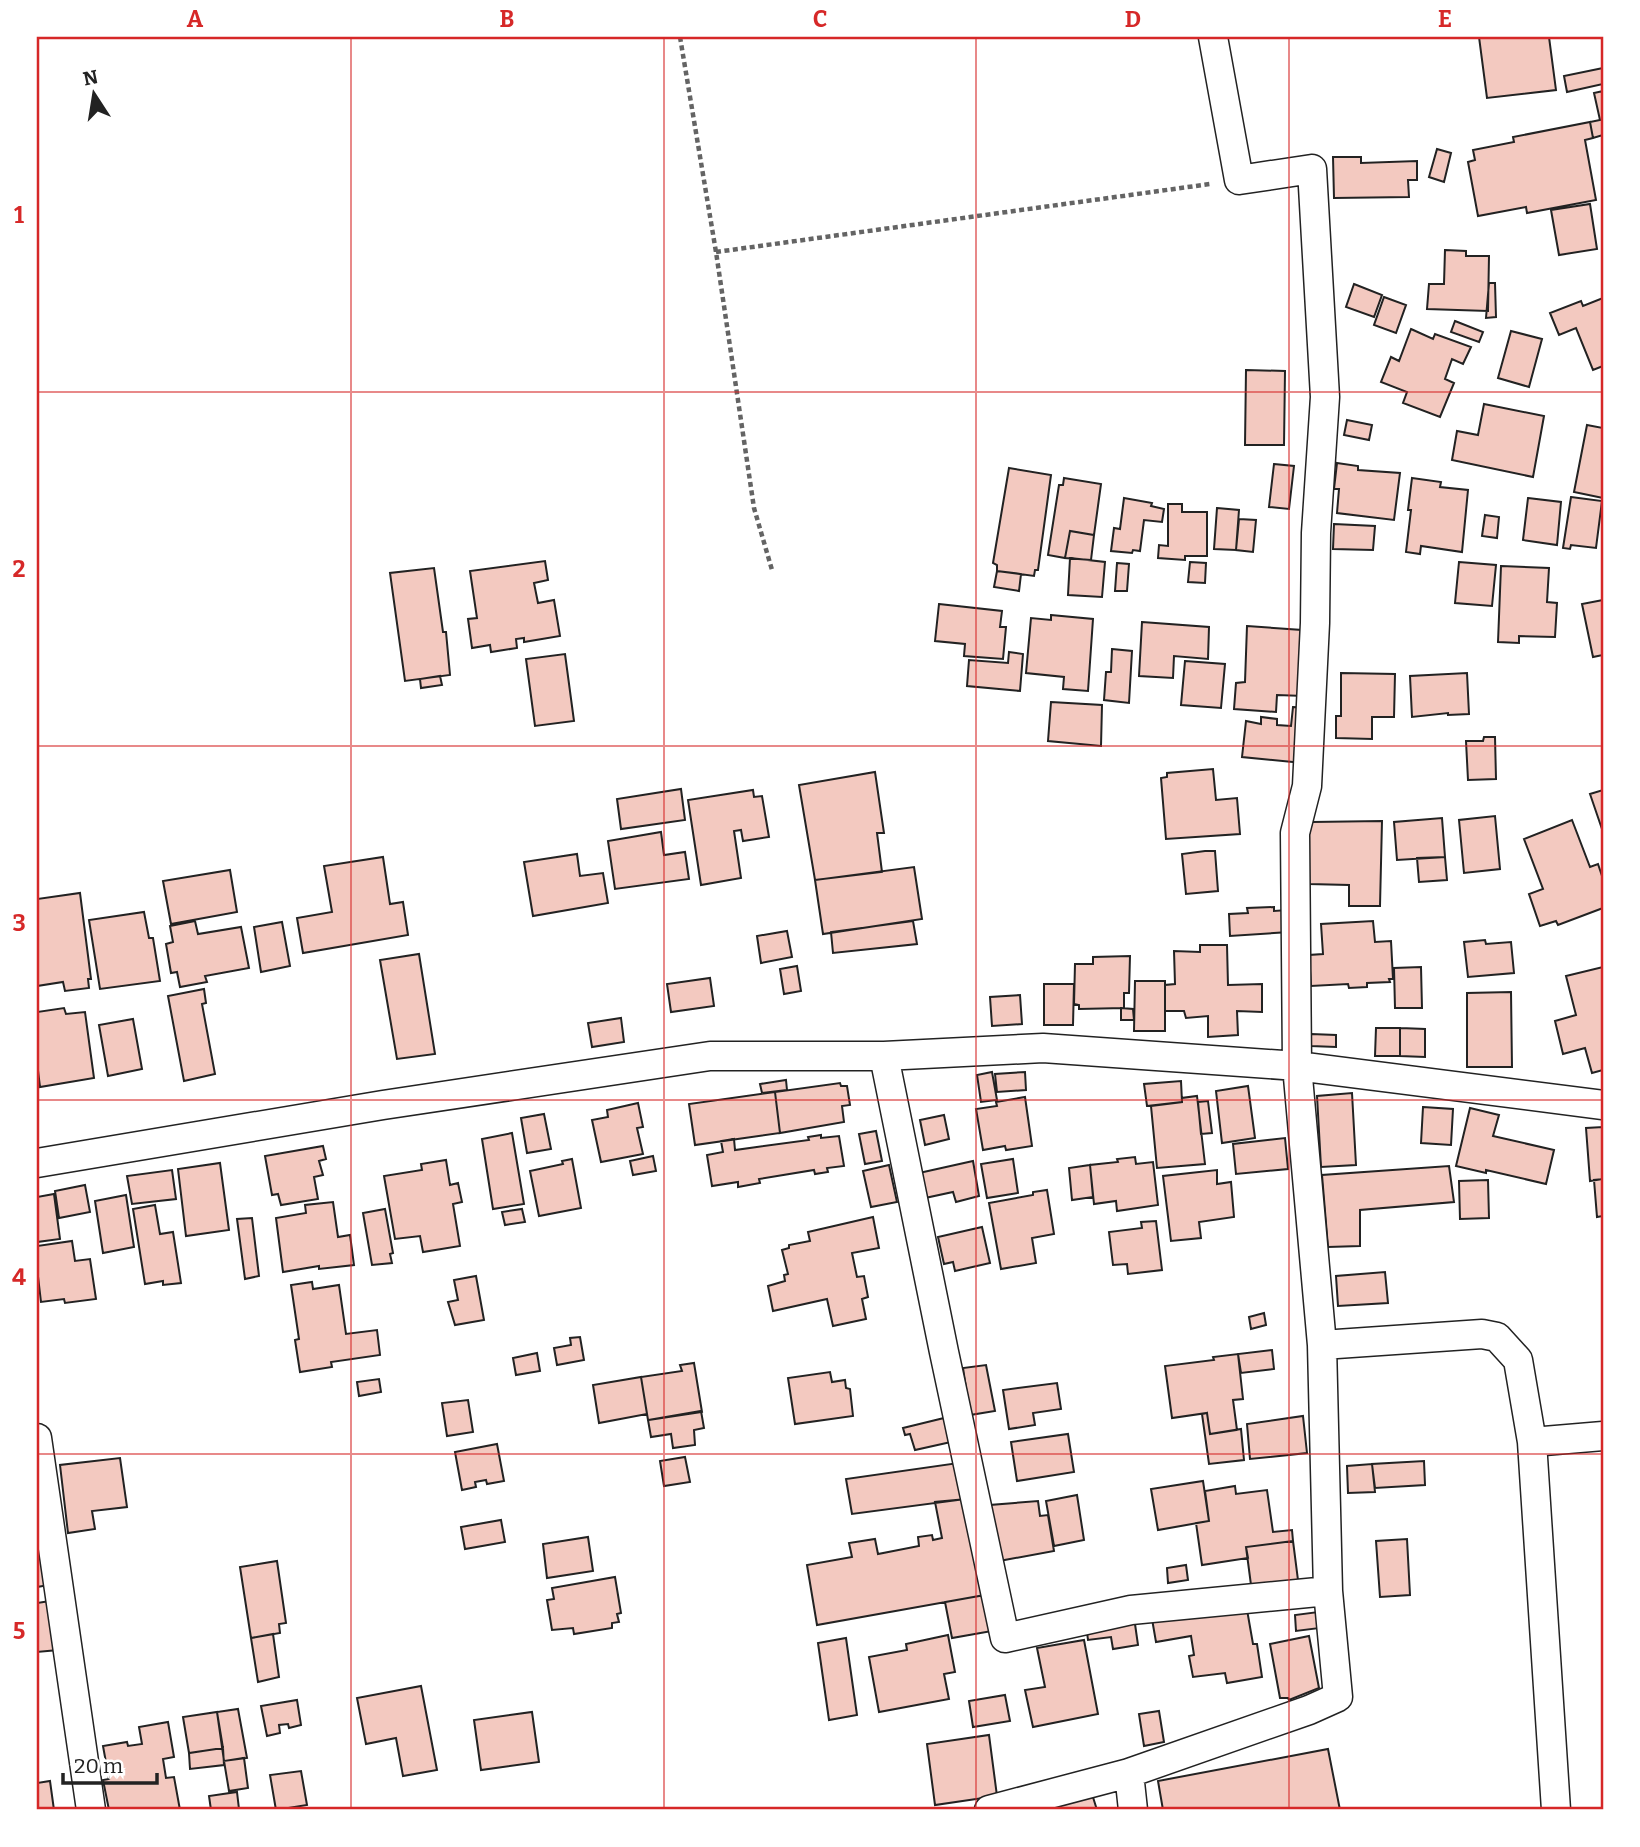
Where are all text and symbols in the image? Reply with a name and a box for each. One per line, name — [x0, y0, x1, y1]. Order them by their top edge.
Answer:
text: A — [187, 5, 204, 33]
text: B — [500, 5, 514, 33]
text: C — [813, 5, 827, 33]
text: D — [1125, 5, 1141, 33]
text: E — [1438, 5, 1452, 33]
north arrow — [60, 60, 130, 130]
text: N — [81, 65, 100, 91]
text: 1 — [14, 201, 24, 229]
text: 2 — [13, 555, 26, 583]
text: 3 — [12, 909, 26, 937]
text: 4 — [12, 1263, 26, 1291]
text: 5 — [13, 1617, 25, 1645]
scale bar — [63, 1742, 158, 1786]
text: 20 m — [74, 1753, 123, 1779]

